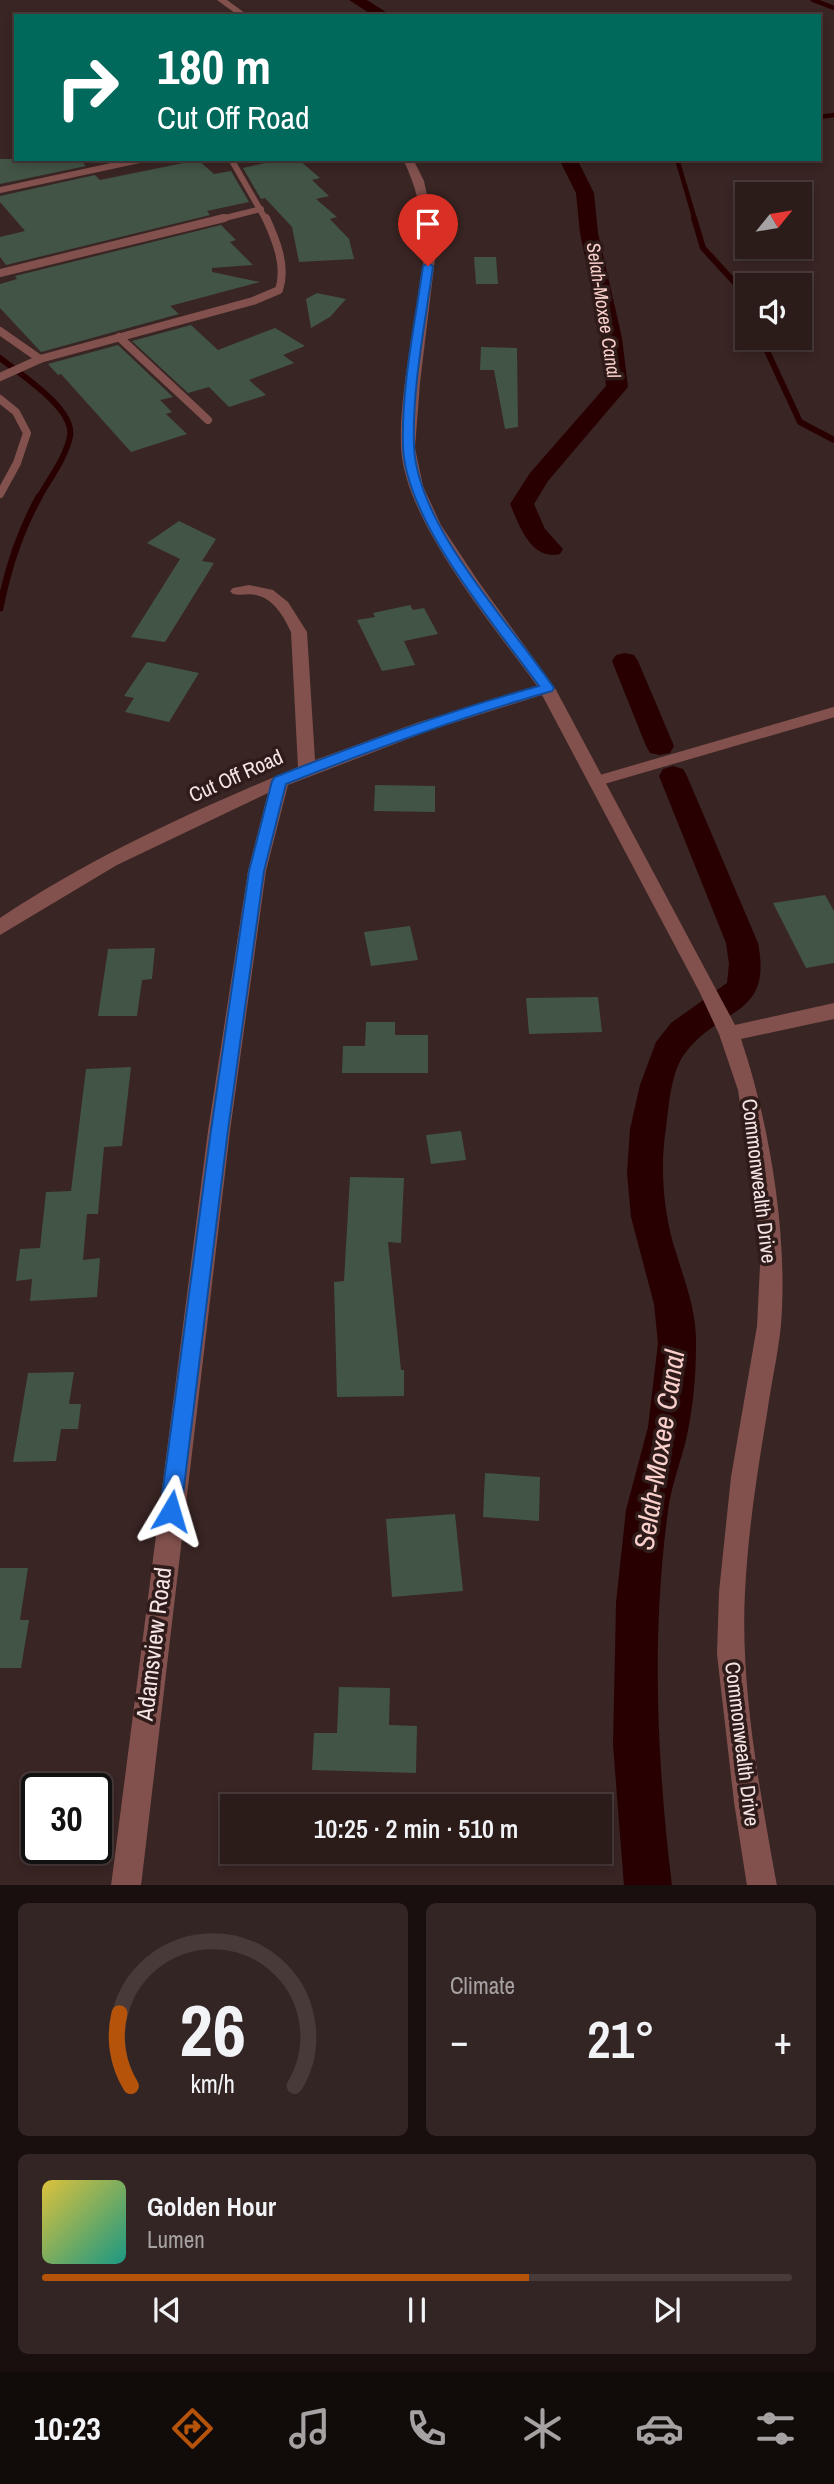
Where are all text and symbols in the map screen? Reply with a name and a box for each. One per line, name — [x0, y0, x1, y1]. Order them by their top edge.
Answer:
text: 180 m — [157, 33, 271, 99]
icon: right — [42, 42, 133, 133]
text: Cut Off Road — [157, 96, 310, 139]
north arrow — [735, 182, 812, 259]
map controls — [735, 182, 812, 350]
pin — [398, 194, 458, 266]
icon: arrive — [409, 205, 447, 243]
water label: Selah-Moxee Canal — [580, 240, 628, 380]
button: sound — [735, 273, 812, 350]
street label: Cut Off Road — [184, 742, 287, 809]
street label: Commonwealth Drive — [735, 1097, 784, 1265]
water label: Selah-Moxee Canal — [624, 1347, 694, 1553]
position arrow — [134, 1474, 208, 1548]
street label: Adamsview Road — [128, 1565, 178, 1723]
street label: Commonwealth Drive — [718, 1660, 767, 1828]
speed limit sign: 30 — [21, 1773, 112, 1864]
text: 10:25 · 2 min · 510 m — [314, 1811, 518, 1846]
text: Climate — [450, 1970, 515, 2001]
text: 26 — [180, 1981, 246, 2079]
text: 21° — [587, 2004, 655, 2074]
text: − — [450, 2015, 468, 2066]
text: + — [774, 2015, 792, 2066]
text: km/h — [191, 2066, 235, 2100]
text: Golden Hour — [147, 2189, 276, 2224]
text: Lumen — [147, 2224, 205, 2255]
icon: previous — [148, 2291, 186, 2329]
icon: pause — [398, 2291, 436, 2329]
icon: next — [648, 2291, 686, 2329]
icon: directions — [168, 2404, 217, 2453]
icon: music — [285, 2404, 334, 2453]
icon: phone — [402, 2404, 451, 2453]
icon: climate — [518, 2404, 567, 2453]
icon: car — [635, 2404, 684, 2453]
icon: filters — [751, 2404, 800, 2453]
text: 10:23 — [34, 2407, 101, 2450]

